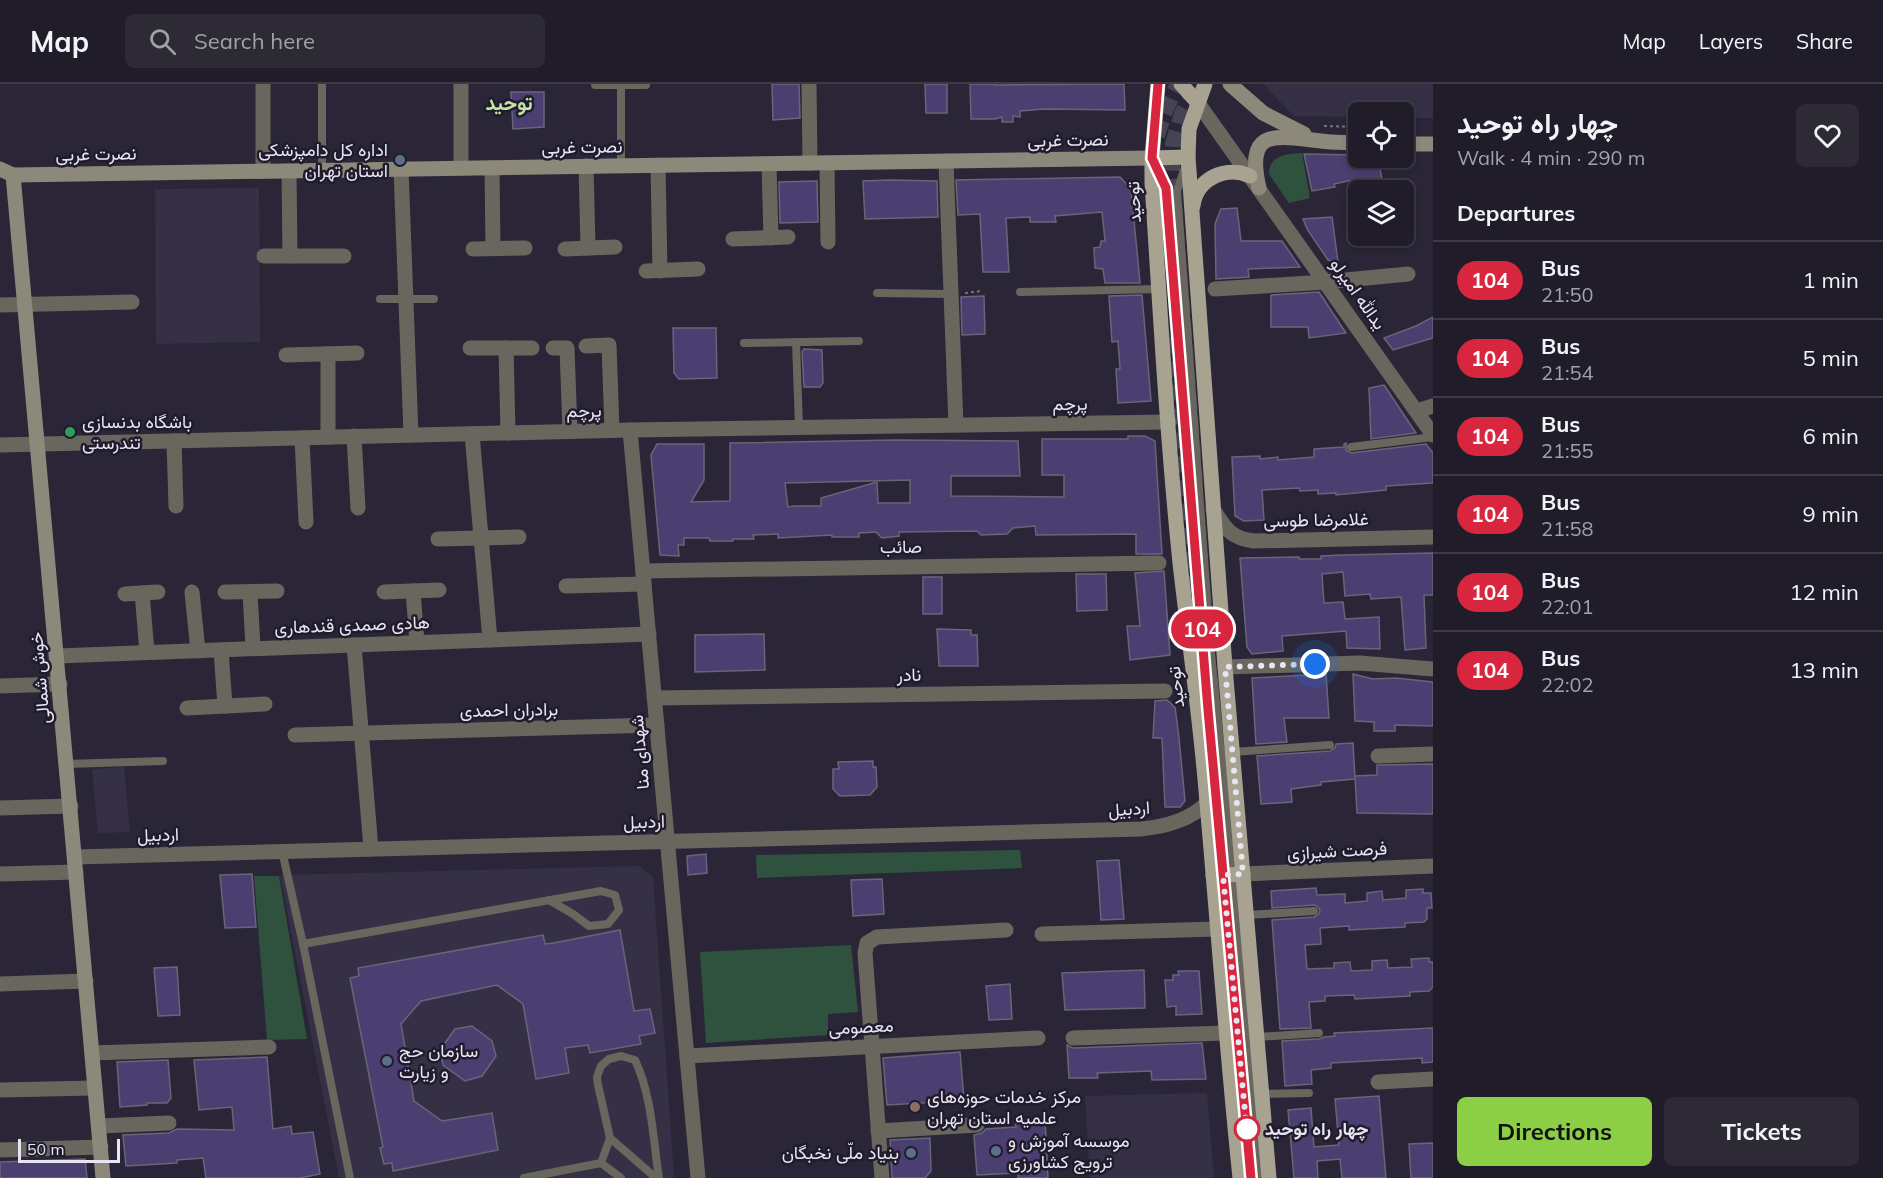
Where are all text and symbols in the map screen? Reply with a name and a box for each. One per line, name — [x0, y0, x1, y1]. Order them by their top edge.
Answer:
search box — [125, 14, 545, 68]
text: Map — [30, 24, 89, 59]
icon: search — [146, 25, 179, 58]
text: Search here — [194, 27, 315, 55]
text: Map — [1623, 28, 1666, 54]
text: Layers — [1699, 28, 1763, 54]
text: Share — [1796, 28, 1853, 54]
district label: توحید — [485, 90, 533, 116]
map controls — [1348, 102, 1414, 246]
button: locate — [1348, 102, 1414, 168]
button: heart — [1796, 104, 1859, 167]
text: چهار راه توحید — [1457, 105, 1618, 140]
street label: نصرت غربی — [1027, 127, 1109, 152]
street label: نصرت غربی — [541, 134, 623, 159]
place label: اداره کل دامپزشکی استان تهران — [258, 138, 388, 182]
street label: نصرت غربی — [55, 141, 137, 166]
text: Walk · 4 min · 290 m — [1457, 145, 1645, 170]
marker: اداره کل دامپزشکی استان تهران — [393, 153, 407, 167]
button: layers — [1348, 180, 1414, 246]
street label: توحید — [1121, 181, 1146, 223]
text: Departures — [1457, 199, 1575, 227]
street label: یدالله امیرلو — [1325, 253, 1391, 334]
text: Bus — [1541, 254, 1580, 282]
text: 1 min — [1803, 266, 1859, 294]
text: 104 — [1471, 267, 1509, 293]
text: 21:50 — [1541, 282, 1594, 307]
text: Bus — [1541, 332, 1580, 360]
text: 5 min — [1803, 344, 1859, 372]
text: 104 — [1471, 345, 1509, 371]
text: 21:54 — [1541, 360, 1594, 385]
street label: پرچم — [1052, 392, 1088, 416]
street label: پرچم — [566, 399, 602, 423]
place label: باشگاه بدنسازی تندرستی — [82, 410, 192, 454]
text: Bus — [1541, 410, 1580, 438]
text: 6 min — [1803, 422, 1859, 450]
text: 104 — [1471, 423, 1509, 449]
marker: باشگاه بدنسازی تندرستی — [63, 425, 77, 439]
text: 21:55 — [1541, 438, 1594, 463]
text: Bus — [1541, 488, 1580, 516]
text: 9 min — [1803, 500, 1859, 528]
text: 104 — [1471, 501, 1509, 527]
street label: غلامرضا طوسی — [1263, 507, 1369, 532]
text: 21:58 — [1541, 516, 1594, 541]
street label: صائب — [880, 535, 922, 558]
text: Bus — [1541, 566, 1580, 594]
text: 12 min — [1789, 578, 1859, 606]
text: 104 — [1471, 579, 1509, 605]
text: 22:01 — [1541, 594, 1594, 619]
street label: هادی صمدی قندهاری — [274, 610, 430, 639]
line badge: 104 — [1168, 610, 1236, 648]
text: 104 — [1183, 616, 1221, 642]
street label: خوش شمالی — [24, 631, 55, 725]
text: Bus — [1541, 644, 1580, 672]
your location — [1300, 649, 1330, 679]
text: 13 min — [1789, 656, 1859, 684]
text: 104 — [1471, 657, 1509, 683]
street label: نادر — [895, 663, 922, 686]
street label: توحید — [1162, 665, 1189, 709]
text: 22:02 — [1541, 672, 1594, 697]
street label: برادران احمدی — [459, 697, 559, 722]
street label: شهدای منا — [625, 714, 654, 790]
street label: اردبیل — [1107, 796, 1151, 821]
street label: اردبیل — [623, 809, 665, 834]
street label: اردبیل — [137, 822, 179, 847]
street label: فرصت شیرازی — [1286, 836, 1388, 865]
street label: معصومی — [828, 1013, 894, 1040]
place label: سازمان حج و زیارت — [399, 1039, 478, 1083]
marker: سازمان حج و زیارت — [380, 1054, 394, 1068]
place label: مرکز خدمات حوزه‌های علمیه استان تهران — [927, 1085, 1081, 1129]
button: Directions — [1457, 1097, 1652, 1166]
button: Tickets — [1664, 1097, 1859, 1166]
marker: مرکز خدمات حوزه‌های علمیه استان تهران — [908, 1100, 922, 1114]
marker: چهار راه توحید — [1234, 1116, 1260, 1142]
place label: چهار راه توحید — [1265, 1117, 1369, 1141]
place label: موسسه آموزش و ترویج کشاورزی — [1008, 1129, 1130, 1174]
scale bar — [18, 1136, 120, 1164]
text: 50 m — [27, 1139, 64, 1159]
place label: بنیاد ملّی نخبگان — [782, 1141, 899, 1164]
marker: موسسه آموزش و ترویج کشاورزی — [989, 1144, 1003, 1158]
marker: بنیاد ملّی نخبگان — [904, 1146, 918, 1160]

